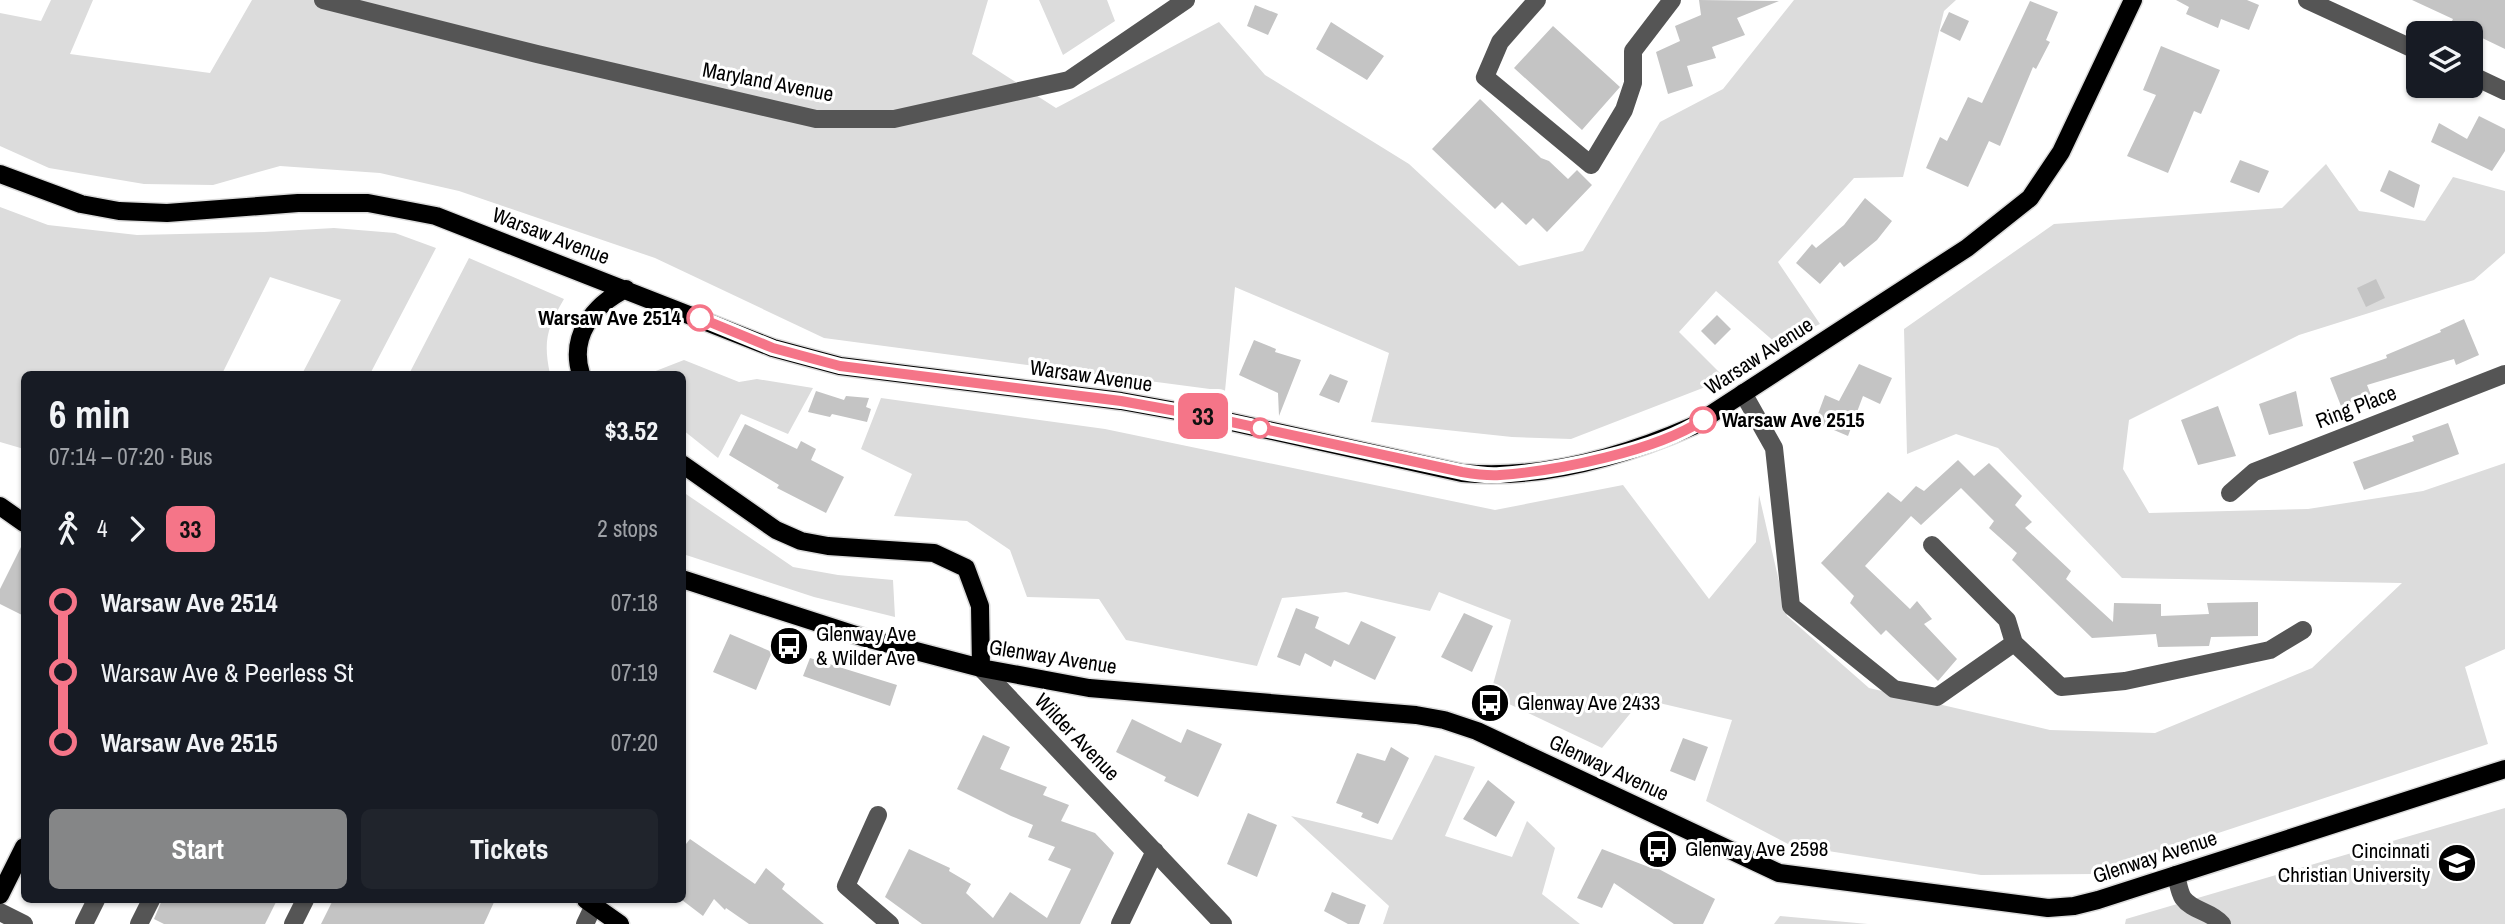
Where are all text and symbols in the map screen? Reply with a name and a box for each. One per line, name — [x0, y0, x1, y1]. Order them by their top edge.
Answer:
map controls — [2406, 21, 2483, 98]
button: layers — [2406, 21, 2483, 98]
street label: Maryland Avenue — [700, 55, 836, 108]
street label: Warsaw Avenue — [488, 200, 614, 271]
place label: Warsaw Ave 2514 — [538, 303, 681, 332]
marker: Warsaw Ave 2514 — [687, 305, 713, 331]
street label: Warsaw Avenue — [1699, 310, 1818, 401]
street label: Warsaw Avenue — [1028, 353, 1154, 398]
street label: Ring Place — [2311, 378, 2400, 435]
text: 6 min — [49, 389, 130, 440]
line badge: 33 — [1172, 393, 1234, 439]
text: 33 — [1192, 400, 1214, 432]
place label: Warsaw Ave 2515 — [1722, 405, 1865, 434]
marker: Warsaw Ave 2515 — [1690, 407, 1716, 433]
text: $3.52 — [605, 413, 658, 448]
unlabelled marker — [1250, 418, 1270, 438]
text: 07:14 – 07:20 · Bus — [49, 441, 213, 472]
icon: walk — [49, 510, 87, 548]
icon: forward — [118, 510, 156, 548]
text: 4 — [97, 513, 108, 544]
text: 33 — [180, 513, 201, 545]
text: 2 stops — [597, 513, 658, 544]
text: Warsaw Ave 2514 — [101, 585, 278, 620]
text: 07:18 — [611, 587, 658, 618]
place label: Glenway Ave & Wilder Ave — [816, 619, 916, 672]
bus stop icon: Glenway Ave & Wilder Ave — [768, 625, 810, 667]
street label: Glenway Avenue — [987, 632, 1119, 681]
text: Warsaw Ave & Peerless St — [101, 655, 353, 690]
text: 07:19 — [611, 657, 658, 688]
bus stop icon: Glenway Ave 2433 — [1469, 682, 1511, 724]
street label: Wilder Avenue — [1028, 686, 1127, 787]
place label: Glenway Ave 2433 — [1517, 688, 1660, 717]
text: Warsaw Ave 2515 — [101, 725, 278, 760]
text: 07:20 — [611, 727, 658, 758]
street label: Glenway Avenue — [1545, 727, 1674, 808]
button: Start — [49, 809, 347, 889]
button: Tickets — [361, 809, 658, 889]
street label: Glenway Avenue — [2089, 823, 2221, 890]
bus stop icon: Glenway Ave 2598 — [1637, 828, 1679, 870]
place label: Glenway Ave 2598 — [1685, 834, 1828, 863]
place label: Cincinnati Christian University — [2278, 836, 2430, 889]
school or university icon: Cincinnati Christian University — [2436, 842, 2478, 884]

